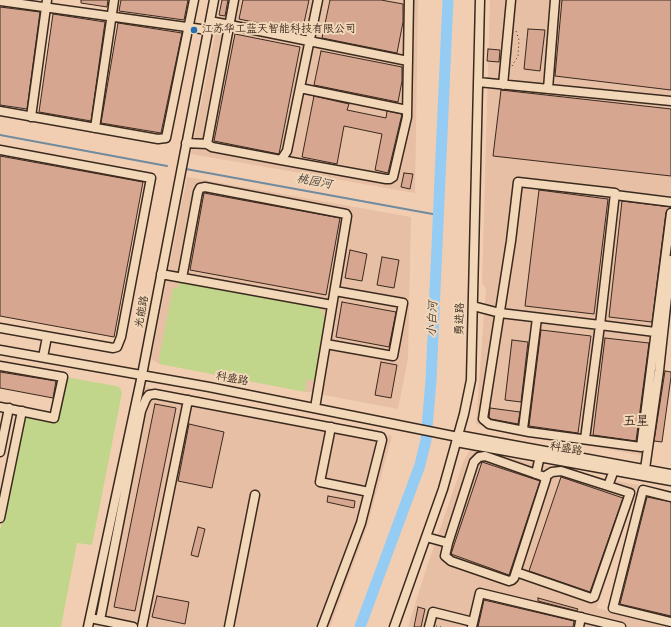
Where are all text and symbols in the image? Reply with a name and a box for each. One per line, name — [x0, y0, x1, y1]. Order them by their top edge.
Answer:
place label: 江苏华工蓝天智能科技有限公司 — [202, 23, 356, 37]
marker: 江苏华工蓝天智能科技有限公司 — [189, 25, 199, 35]
water label: 桃园河 — [295, 173, 333, 193]
street label: 光能路 — [133, 295, 153, 329]
water label: 小白河 — [426, 301, 442, 337]
street label: 勇进路 — [454, 302, 468, 336]
street label: 科盛路 — [215, 370, 249, 390]
district label: 五星 — [623, 415, 649, 431]
street label: 科盛路 — [549, 441, 583, 459]

